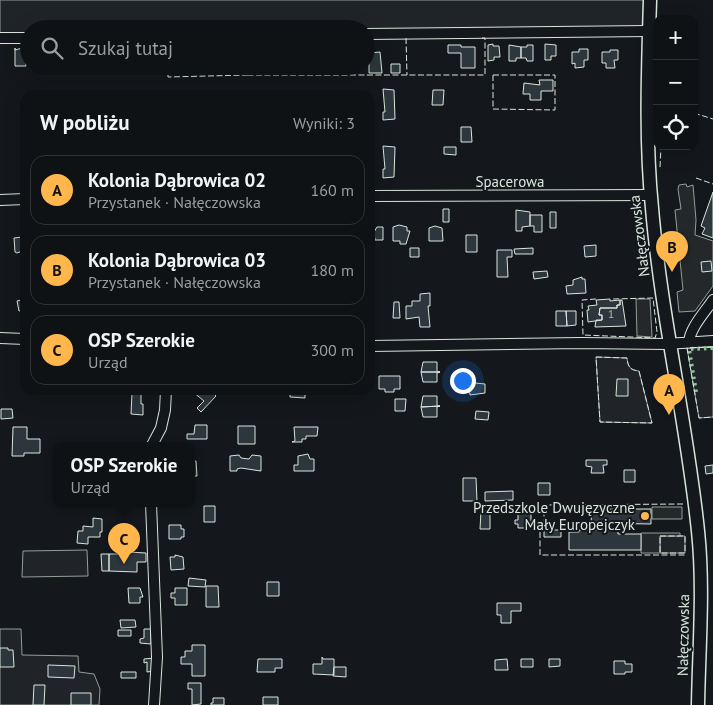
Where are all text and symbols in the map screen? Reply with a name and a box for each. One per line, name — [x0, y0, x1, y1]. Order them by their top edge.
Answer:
map controls — [653, 15, 698, 150]
button: + — [653, 15, 698, 60]
search box — [20, 20, 375, 75]
icon: search — [38, 34, 66, 62]
text: Szukaj tutaj — [78, 36, 173, 60]
button: − — [653, 60, 698, 105]
button: locate — [653, 105, 698, 150]
text: W pobliżu — [40, 109, 129, 136]
text: Wyniki: 3 — [293, 113, 355, 133]
text: Kolonia Dąbrowica 02 — [88, 168, 266, 192]
street label: Spacerowa — [475, 172, 545, 191]
text: A — [52, 180, 62, 200]
text: 160 m — [311, 180, 354, 200]
text: Przystanek · Nałęczowska — [88, 192, 261, 212]
street label: Nałęczowska — [625, 194, 653, 278]
pin: B — [656, 231, 688, 272]
text: Kolonia Dąbrowica 03 — [88, 248, 266, 272]
text: B — [52, 260, 62, 280]
text: 180 m — [311, 260, 354, 280]
text: Przystanek · Nałęczowska — [88, 272, 261, 292]
house number: 1 — [608, 306, 614, 321]
text: OSP Szerokie — [88, 328, 195, 352]
text: C — [53, 340, 61, 360]
text: 300 m — [311, 340, 354, 360]
text: Urząd — [88, 352, 128, 372]
your location — [450, 368, 476, 394]
pin: A — [653, 374, 685, 415]
popup — [53, 442, 195, 507]
text: OSP Szerokie — [71, 453, 177, 477]
text: Urząd — [71, 477, 110, 497]
place label: Przedszkole Dwujęzyczne Mały Europejczyk — [473, 498, 636, 534]
marker: Przedszkole Dwujęzyczne Mały Europejczyk — [639, 510, 651, 522]
pin: C — [108, 523, 140, 564]
street label: Nałęczowska — [673, 594, 693, 676]

